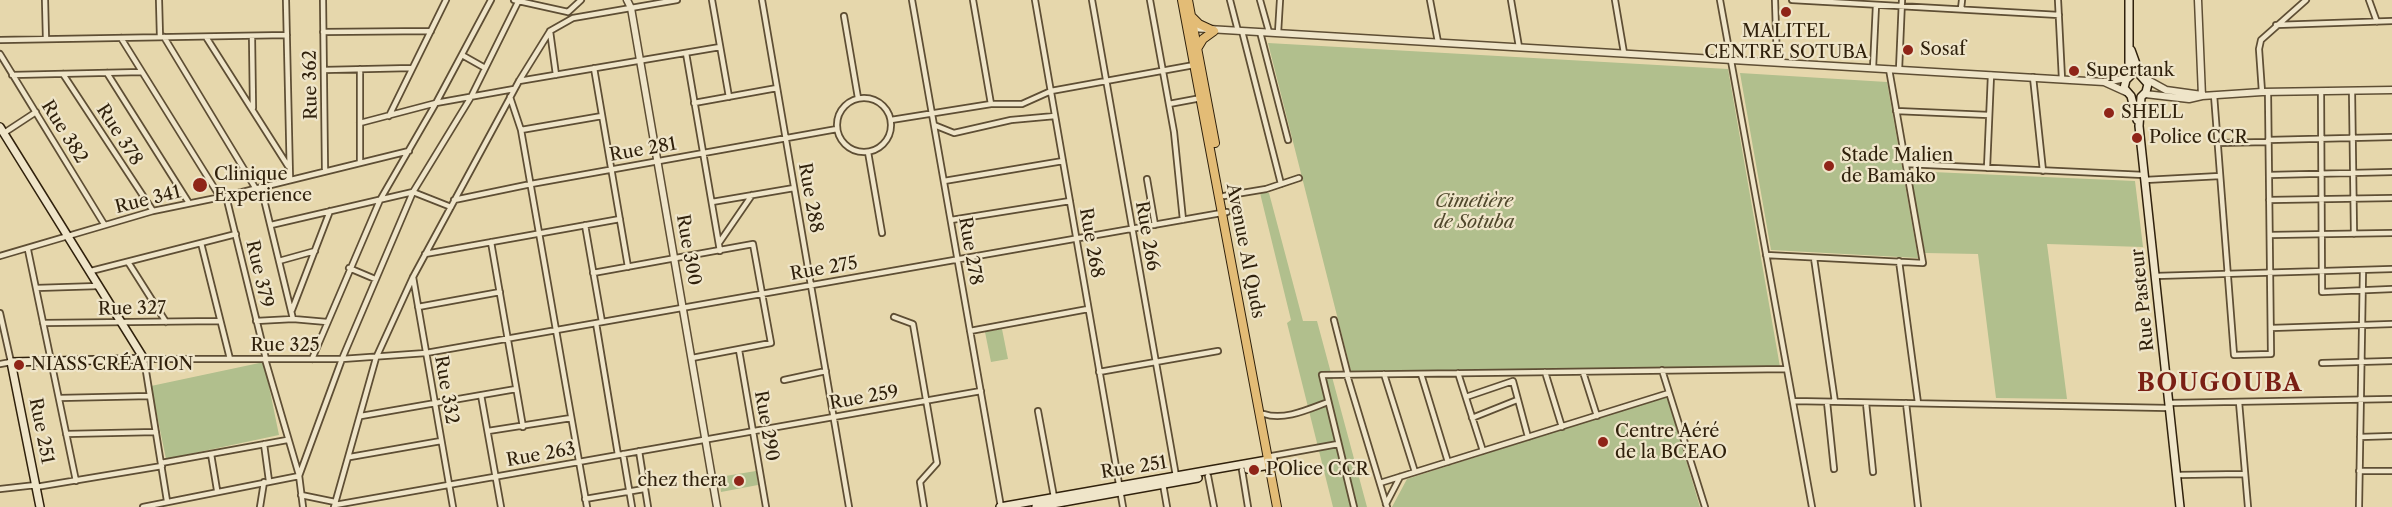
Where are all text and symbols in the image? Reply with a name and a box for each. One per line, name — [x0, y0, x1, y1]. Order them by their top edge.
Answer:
marker: MALITEL CENTRE SOTUBA — [1779, 5, 1793, 19]
place label: MALITEL CENTRE SOTUBA — [1704, 21, 1868, 63]
place label: Sosaf — [1920, 39, 1966, 61]
marker: Sosaf — [1901, 43, 1915, 57]
street label: Rue 362 — [300, 50, 322, 120]
place label: Supertank — [2086, 60, 2174, 82]
marker: Supertank — [2067, 64, 2081, 78]
street label: Rue 382 — [36, 97, 92, 167]
street label: Rue 378 — [91, 100, 147, 170]
place label: SHELL — [2121, 102, 2183, 124]
marker: SHELL — [2102, 106, 2116, 120]
place label: Police CCR — [2149, 127, 2248, 149]
marker: Police CCR — [2130, 131, 2144, 145]
street label: Rue 281 — [608, 133, 678, 167]
place label: Stade Malien de Bamako — [1841, 145, 1953, 188]
marker: Stade Malien de Bamako — [1822, 159, 1836, 173]
street label: Rue 288 — [793, 161, 827, 235]
place label: Clinique Experience — [214, 164, 312, 207]
marker: Clinique Experience — [191, 176, 209, 194]
street label: Rue 341 — [113, 181, 183, 219]
street label: Avenue Al Quds — [1221, 182, 1269, 320]
park label: Cimetière de Sotuba — [1434, 191, 1514, 234]
street label: Rue 266 — [1130, 199, 1164, 273]
street label: Rue 268 — [1074, 206, 1108, 280]
street label: Rue 300 — [671, 213, 705, 287]
street label: Rue 278 — [953, 215, 987, 287]
street label: Rue 379 — [241, 238, 277, 310]
street label: Rue Pasteur — [2127, 248, 2159, 352]
street label: Rue 275 — [789, 252, 859, 286]
street label: Rue 327 — [98, 298, 166, 320]
street label: Rue 325 — [250, 335, 320, 357]
place label: NIASS CRÉATION — [31, 354, 193, 376]
street label: Rue 332 — [429, 354, 463, 426]
marker: NIASS CRÉATION — [12, 358, 26, 372]
district label: BOUGOUBA — [2137, 370, 2303, 398]
street label: Rue 259 — [828, 381, 900, 415]
street label: Rue 290 — [749, 389, 783, 463]
street label: Rue 251 — [24, 396, 58, 466]
place label: Centre Aéré de la BCEAO — [1615, 421, 1727, 464]
marker: Centre Aéré de la BCEAO — [1596, 435, 1610, 449]
street label: Rue 263 — [505, 438, 577, 472]
street label: Rue 251 — [1099, 452, 1169, 484]
place label: POlice CCR — [1266, 459, 1369, 481]
marker: POlice CCR — [1247, 463, 1261, 477]
place label: chez thera — [637, 470, 727, 492]
marker: chez thera — [732, 474, 746, 488]

